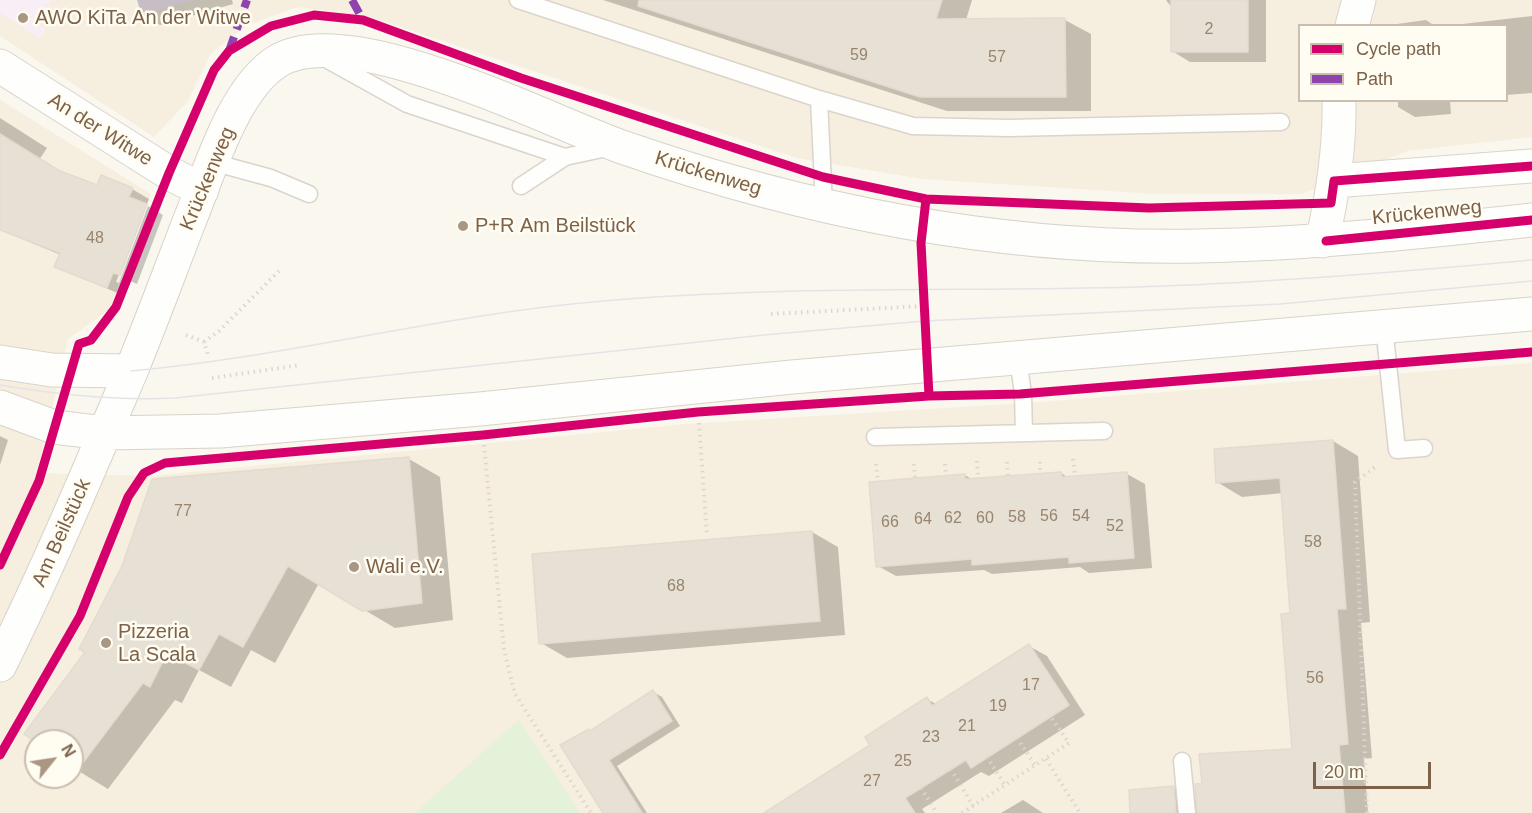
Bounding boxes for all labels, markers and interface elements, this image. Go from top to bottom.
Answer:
place label: AWO KiTa An der Witwe [35,6,251,30]
marker: AWO KiTa An der Witwe [16,11,30,25]
house number: 2 [1205,20,1213,40]
legend [1298,24,1508,102]
text: Cycle path [1356,39,1441,59]
house number: 59 [850,46,868,66]
house number: 57 [988,48,1006,68]
text: Path [1356,69,1393,89]
street label: An der Witwe [43,88,157,172]
street label: Krückenweg [175,124,241,234]
street label: Krückenweg [652,146,764,202]
street label: Krückenweg [1371,195,1483,231]
place label: P+R Am Beilstück [475,214,636,238]
marker: P+R Am Beilstück [456,219,470,233]
house number: 48 [86,229,104,249]
street label: Am Beilstück [28,475,96,591]
house number: 77 [174,502,192,522]
house number: 56 [1040,507,1058,527]
house number: 54 [1072,507,1090,527]
house number: 58 [1008,508,1026,528]
house number: 62 [944,509,962,529]
house number: 60 [976,509,994,529]
house number: 64 [914,510,932,530]
house number: 66 [881,513,899,533]
house number: 52 [1106,517,1124,537]
house number: 58 [1304,533,1322,553]
place label: Wali e.V. [366,555,443,579]
marker: Wali e.V. [347,560,361,574]
house number: 68 [667,577,685,597]
place label: Pizzeria La Scala [118,620,196,667]
marker: Pizzeria La Scala [99,636,113,650]
house number: 56 [1306,669,1324,689]
house number: 17 [1022,676,1040,696]
house number: 19 [989,697,1007,717]
house number: 21 [958,717,976,737]
house number: 23 [922,728,940,748]
north arrow [24,729,84,789]
text: N [58,741,79,760]
scale bar [1316,750,1434,788]
house number: 25 [894,752,912,772]
text: 20 m [1324,762,1364,782]
house number: 27 [863,772,881,792]

